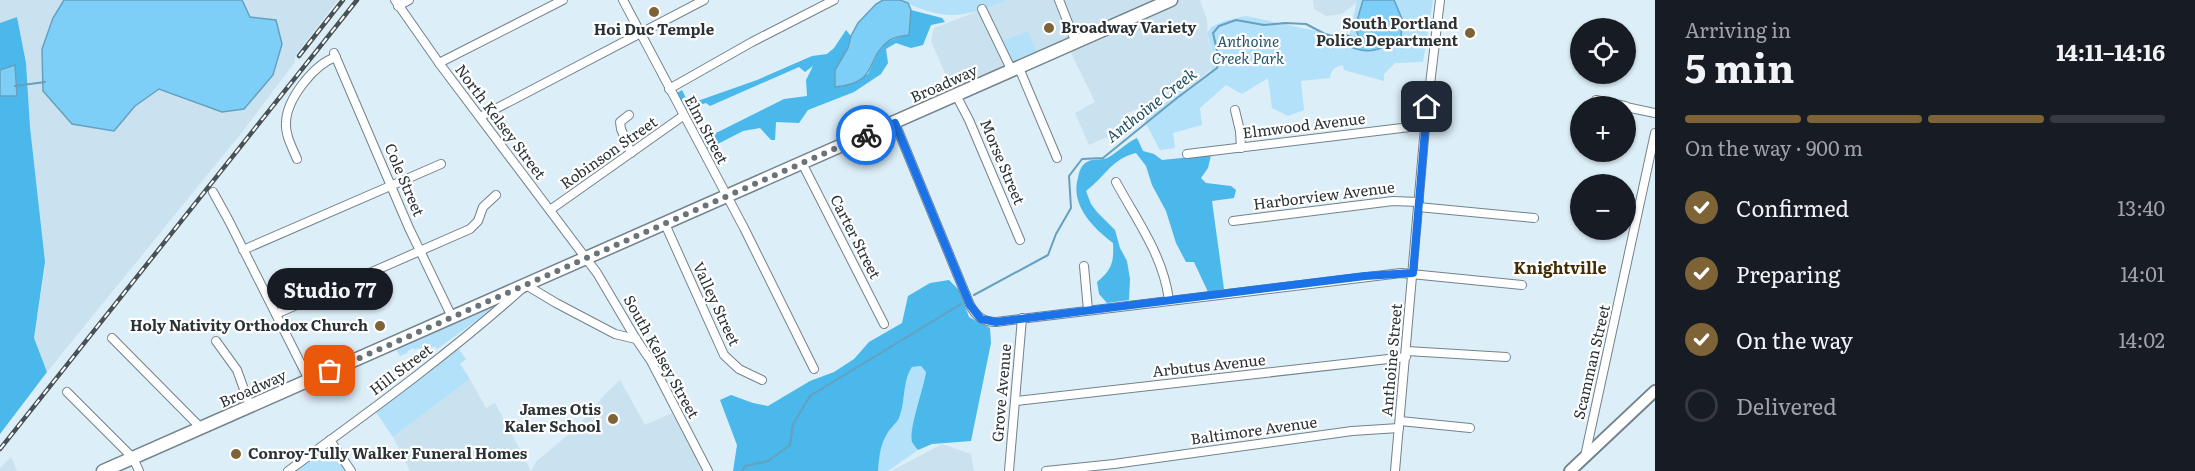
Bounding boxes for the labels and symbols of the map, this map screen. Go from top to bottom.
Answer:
marker: Hoi Duc Temple [647,5,661,19]
place label: South Portland Police Department [1316,11,1458,51]
place label: Broadway Variety [1061,15,1197,38]
place label: Hoi Duc Temple [594,17,715,40]
marker: Broadway Variety [1042,21,1056,35]
marker: South Portland Police Department [1463,26,1477,40]
park label: Anthoine Creek Park [1212,29,1285,69]
street label: Broadway [906,57,981,108]
street label: North Kelsey Street [450,59,552,184]
water label: Anthoine Creek [1100,61,1201,147]
pin [1401,81,1452,132]
street label: Elm Street [680,91,735,168]
courier [836,105,896,165]
street label: Elmwood Avenue [1241,106,1367,143]
street label: Robinson Street [555,110,661,194]
street label: Morse Street [975,115,1032,208]
street label: Cole Street [380,139,431,220]
street label: Harborview Avenue [1252,174,1396,215]
street label: Carter Street [825,190,887,283]
district label: Knightville [1514,255,1606,279]
street label: Valley Street [688,258,747,349]
callout: Studio 77 [267,269,393,311]
street label: South Kelsey Street [619,290,706,422]
street label: Anthoine Street [1374,302,1407,417]
street label: Scamman Street [1566,302,1615,421]
place label: Holy Nativity Orthodox Church [130,313,368,336]
marker: Holy Nativity Orthodox Church [373,319,387,333]
street label: Hill Street [364,337,436,400]
street label: Grove Avenue [985,342,1016,443]
pin [304,345,355,396]
street label: Arbutus Avenue [1151,347,1267,382]
street label: Broadway [215,362,290,413]
place label: James Otis Kaler School [504,397,602,437]
street label: Baltimore Avenue [1189,409,1319,450]
marker: James Otis Kaler School [606,412,620,426]
place label: Conroy-Tully Walker Funeral Homes [248,441,528,464]
marker: Conroy-Tully Walker Funeral Homes [229,447,243,461]

